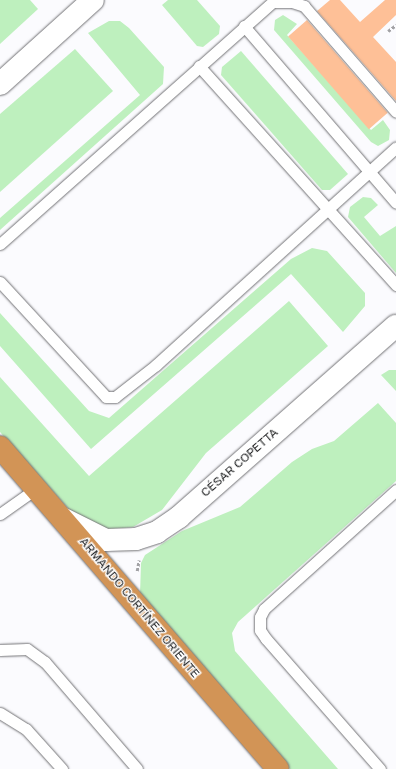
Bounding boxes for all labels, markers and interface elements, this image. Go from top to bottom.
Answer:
street label: CÉSAR COPETTA [198,426,282,500]
street label: ARMANDO CORTÍNEZ ORIENTE [76,535,202,681]

